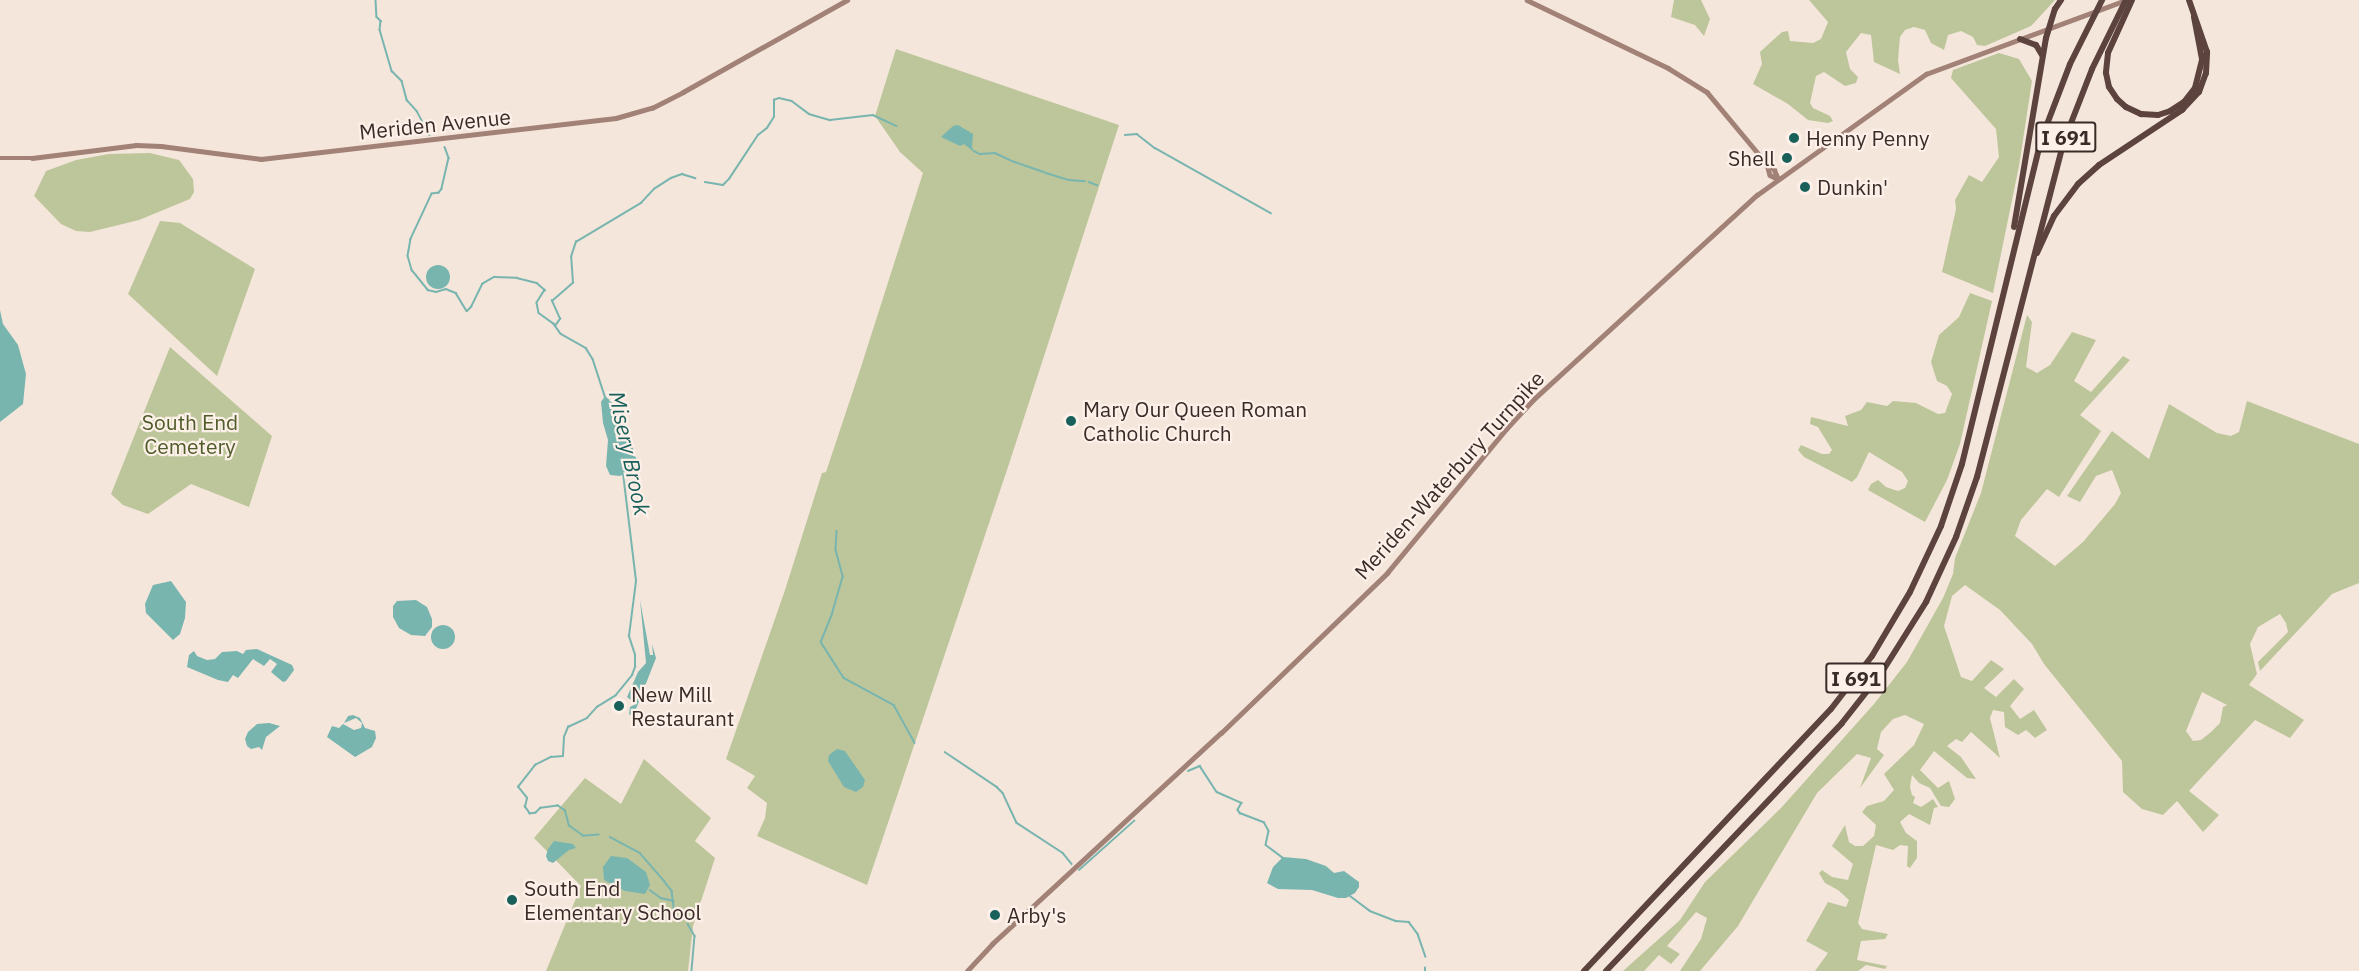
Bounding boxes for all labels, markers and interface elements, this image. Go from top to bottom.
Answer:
street label: Meriden Avenue [358,104,512,144]
road number: I 691 [2034,120,2098,154]
place label: Henny Penny [1806,125,1930,151]
marker: Henny Penny [1787,131,1801,145]
place label: Shell [1728,145,1775,171]
marker: Shell [1780,151,1794,165]
place label: Dunkin' [1817,174,1888,200]
marker: Dunkin' [1798,180,1812,194]
street label: Meriden-Waterbury Turnpike [1349,366,1549,584]
water label: Misery Brook [604,389,656,517]
place label: Mary Our Queen Roman Catholic Church [1083,396,1307,446]
park label: South End Cemetery [142,409,238,459]
marker: Mary Our Queen Roman Catholic Church [1064,414,1078,428]
road number: I 691 [1824,661,1888,695]
place label: New Mill Restaurant [631,681,734,731]
marker: New Mill Restaurant [612,699,626,713]
place label: South End Elementary School [524,875,701,925]
marker: South End Elementary School [505,893,519,907]
place label: Arby's [1007,902,1066,928]
marker: Arby's [988,908,1002,922]

